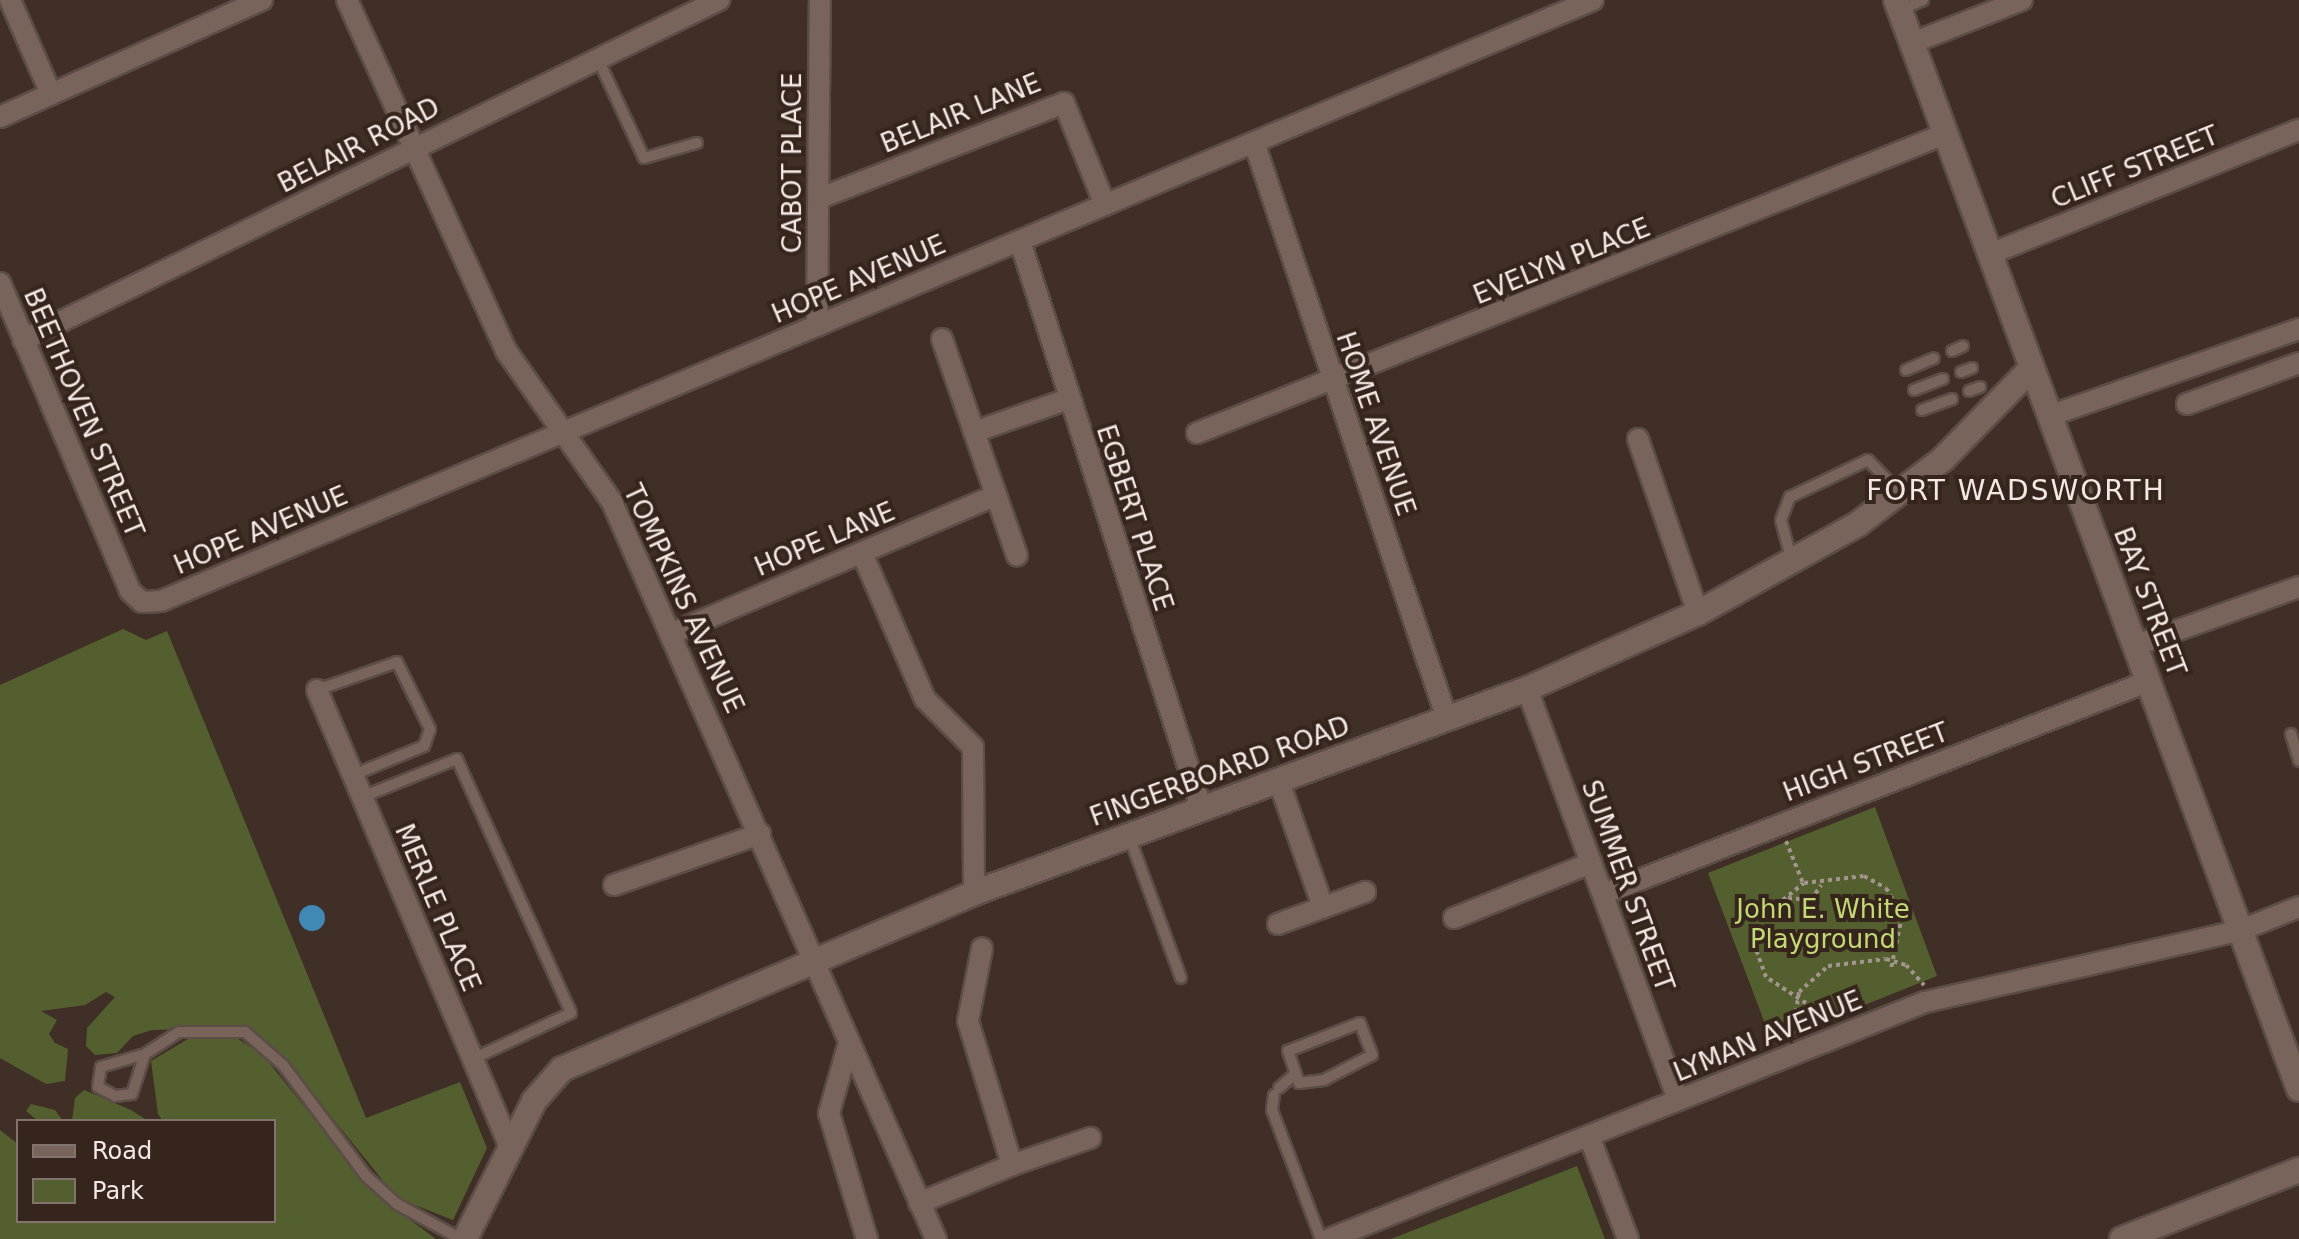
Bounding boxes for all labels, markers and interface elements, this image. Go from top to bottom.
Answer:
street label: BELAIR LANE [876,68,1046,160]
street label: CABOT PLACE [777,73,809,253]
street label: BELAIR ROAD [273,92,445,200]
street label: CLIFF STREET [2047,120,2223,216]
street label: EVELYN PLACE [1469,212,1655,312]
street label: HOPE AVENUE [767,229,951,331]
street label: BEETHOVEN STREET [16,284,150,542]
street label: HOME AVENUE [1329,328,1421,520]
street label: EGBERT PLACE [1089,421,1179,615]
district label: FORT WADSWORTH [1866,474,2166,508]
street label: HOPE AVENUE [169,480,353,582]
street label: TOMPKINS AVENUE [616,480,750,718]
street label: HOPE LANE [750,497,900,583]
street label: BAY STREET [2106,523,2192,681]
street label: FINGERBOARD ROAD [1086,710,1354,834]
street label: HIGH STREET [1779,717,1953,809]
street label: SUMMER STREET [1574,776,1680,996]
street label: MERLE PLACE [388,820,486,996]
park label: John E. White Playground [1736,894,1910,956]
street label: LYMAN AVENUE [1669,985,1867,1089]
legend [16,1119,276,1223]
text: Road [92,1137,152,1165]
text: Park [92,1177,144,1205]

